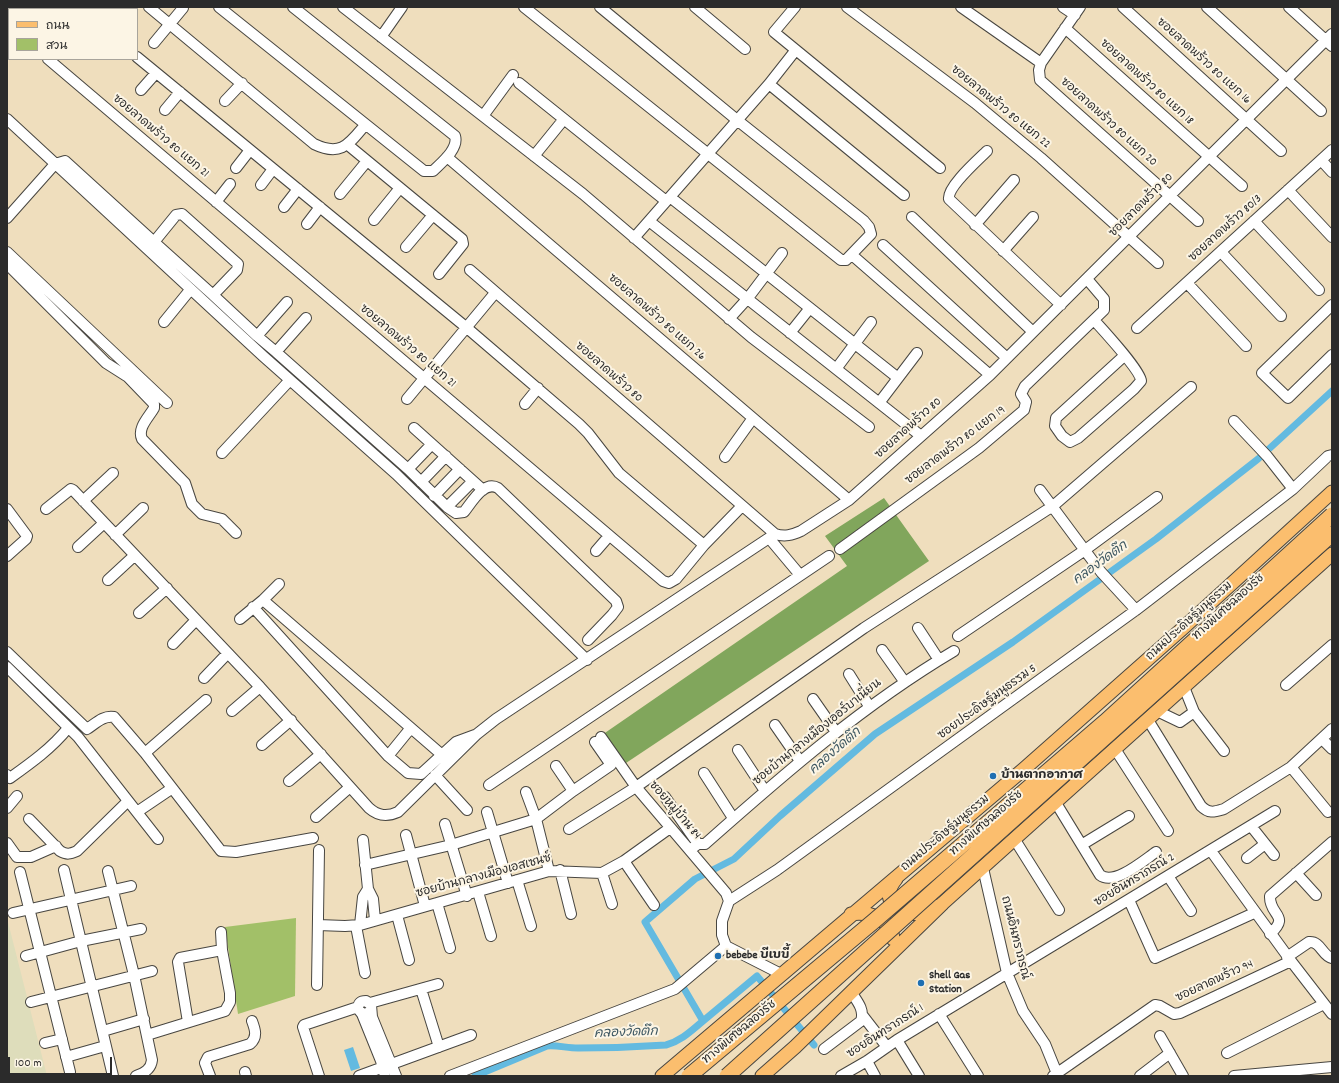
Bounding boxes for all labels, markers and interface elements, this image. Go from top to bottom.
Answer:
legend [8,8,138,60]
street label: ซอยลาดพร้าว 80 แยก 16 [1153,16,1253,108]
text: ถนน [46,18,70,35]
street label: ซอยลาดพร้าว 80 แยก 18 [1096,37,1196,129]
text: สวน [46,38,67,55]
street label: ซอยลาดพร้าว 80 แยก 22 [947,63,1053,153]
street label: ซอยลาดพร้าว 80 แยก 20 [1057,76,1159,170]
street label: ซอยลาดพร้าว 80 แยก 21 [109,92,211,182]
street label: ซอยลาดพร้าว 80 [1107,171,1177,241]
street label: ซอยลาดพร้าว 80/3 [1186,192,1266,266]
street label: ซอยลาดพร้าว 80 แยก 26 [604,272,708,364]
street label: ซอยลาดพร้าว 80 แยก 21 [356,302,458,392]
street label: ซอยลาดพร้าว 80 [571,340,645,406]
street label: ซอยลาดพร้าว 80 [873,395,945,463]
street label: ซอยลาดพร้าว 80 แยก 19 [903,404,1009,488]
water label: คลองวัดตึก [1071,539,1131,589]
street label: ทางพิเศษฉลองรัช [1190,572,1268,644]
street label: ถนนประดิษฐ์มนูธรรม [1144,579,1236,665]
street label: ซอยประดิษฐ์มนูธรรม 5 [936,662,1040,744]
street label: ซอยบ้านกลางเมืองเออร์บาเนี่ยน [751,677,885,789]
water label: คลองวัดตึก [807,725,865,779]
place label: บ้านตากอากาศ [1001,769,1083,783]
marker: บ้านตากอากาศ [988,771,998,781]
street label: ซอยหมู่บ้าน 84 [645,779,703,843]
street label: ทางพิเศษฉลองรัช [948,788,1026,860]
street label: ถนนประดิษฐ์มนูธรรม [899,793,993,875]
street label: ซอยอินทราภรณ์ 2 [1092,851,1178,911]
street label: ซอยบ้านกลางเมืองเอสเซนซ์ [415,852,553,902]
street label: ถนนอินทราภรณ์ [997,895,1031,981]
place label: bebebe บีเบบี้ [726,949,789,963]
marker: bebebe บีเบบี้ [713,951,723,961]
street label: ซอยลาดพร้าว 94 [1174,958,1256,1006]
place label: Shell Gas Station [929,969,970,997]
marker: Shell Gas Station [916,978,926,988]
street label: ทางพิเศษฉลองรัช [700,998,780,1068]
street label: ซอยอินทราภรณ์ 1 [845,1002,927,1062]
water label: คลองวัดตึก [594,1025,658,1043]
scale bar [10,1049,114,1075]
text: 100 m [15,1055,42,1072]

